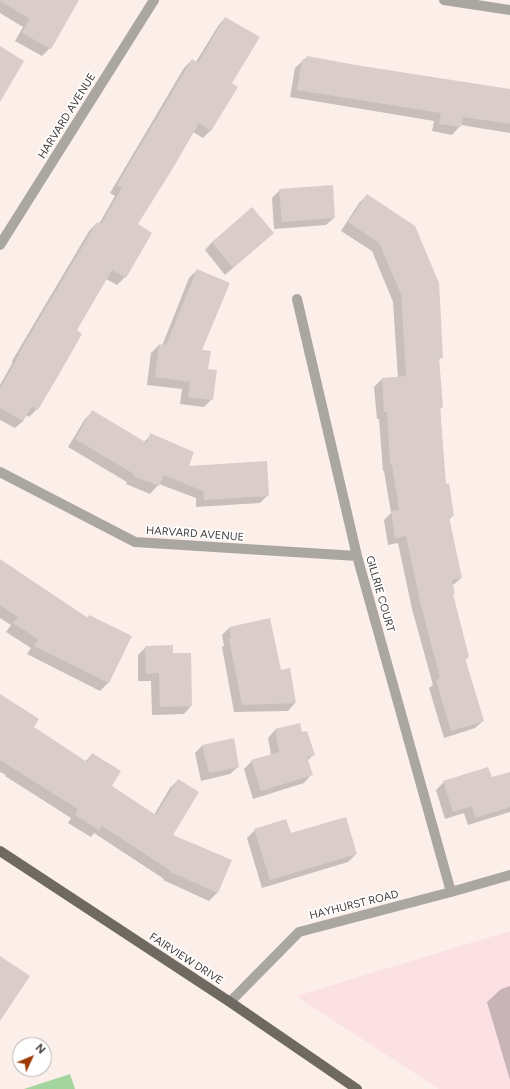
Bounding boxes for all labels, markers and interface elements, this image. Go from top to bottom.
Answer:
street label: HARVARD AVENUE [35,71,99,161]
street label: HARVARD AVENUE [146,524,244,544]
street label: GILLRIE COURT [363,554,397,634]
street label: HAYHURST ROAD [308,888,400,922]
street label: FAIRVIEW DRIVE [147,930,225,988]
north arrow [12,1037,52,1077]
text: N [33,1041,48,1057]

